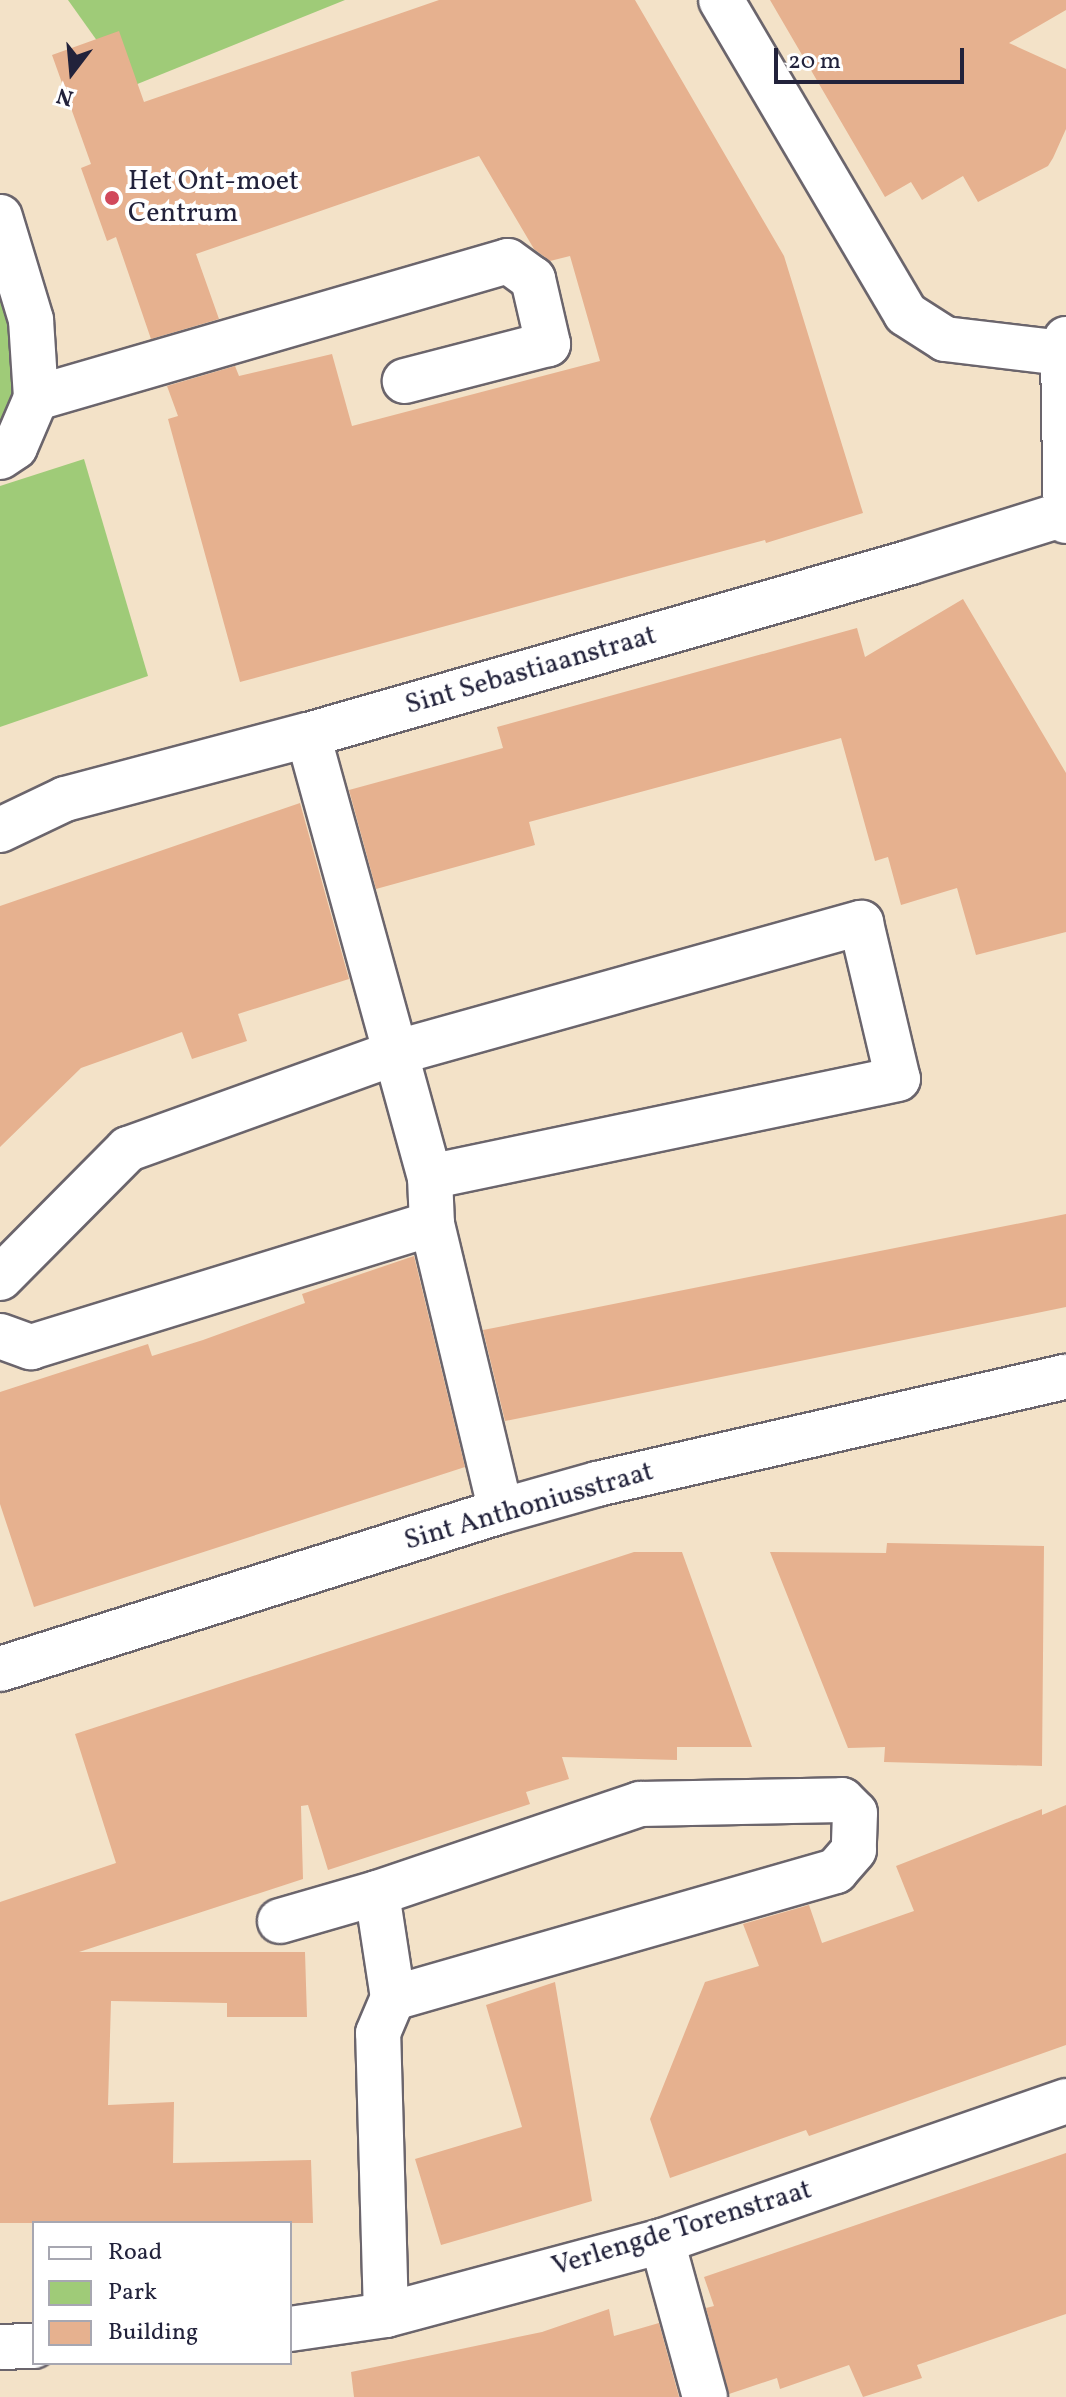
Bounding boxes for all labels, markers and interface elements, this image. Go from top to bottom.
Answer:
north arrow [32,32,112,112]
scale bar [778,32,968,82]
text: 20 m [788,45,841,79]
text: N [53,78,77,113]
place label: Het Ont-moet Centrum [128,165,299,231]
marker: Het Ont-moet Centrum [103,189,121,207]
street label: Sint Sebastiaanstraat [402,619,660,723]
street label: Sint Anthoniusstraat [401,1455,657,1559]
street label: Verlengde Torenstraat [548,2173,816,2285]
legend [32,2221,292,2365]
text: Road [108,2236,162,2270]
text: Park [108,2276,157,2310]
text: Building [108,2316,198,2350]

